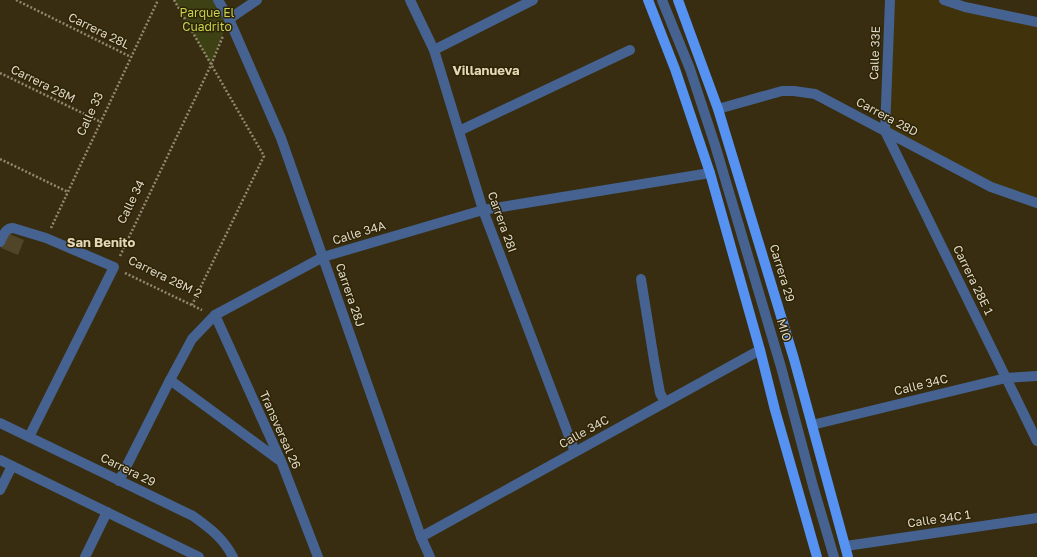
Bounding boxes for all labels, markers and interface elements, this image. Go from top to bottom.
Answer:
park label: Parque El Cuadrito [180,5,235,34]
street label: Carrera 28L [66,9,133,52]
street label: Calle 33E [866,26,883,80]
street label: Carrera 28M [8,61,78,106]
district label: Villanueva [453,62,520,78]
street label: Calle 33 [73,90,106,138]
street label: Carrera 28D [854,94,921,139]
street label: Calle 34 [114,177,148,226]
street label: Carrera 28I [485,189,520,254]
street label: Calle 34A [330,217,387,248]
district label: San Benito [67,234,136,250]
street label: Carrera 29 [767,242,798,304]
street label: Carrera 28E 1 [950,242,997,317]
street label: Carrera 28M 2 [126,252,205,301]
street label: Carrera 28J [333,261,368,329]
street label: MIO [774,317,795,343]
street label: Calle 34C [892,371,949,398]
street label: Transversal 26 [257,388,304,471]
street label: Calle 34C [556,412,611,451]
street label: Carrera 29 [98,450,158,489]
street label: Calle 34C 1 [906,507,972,530]

